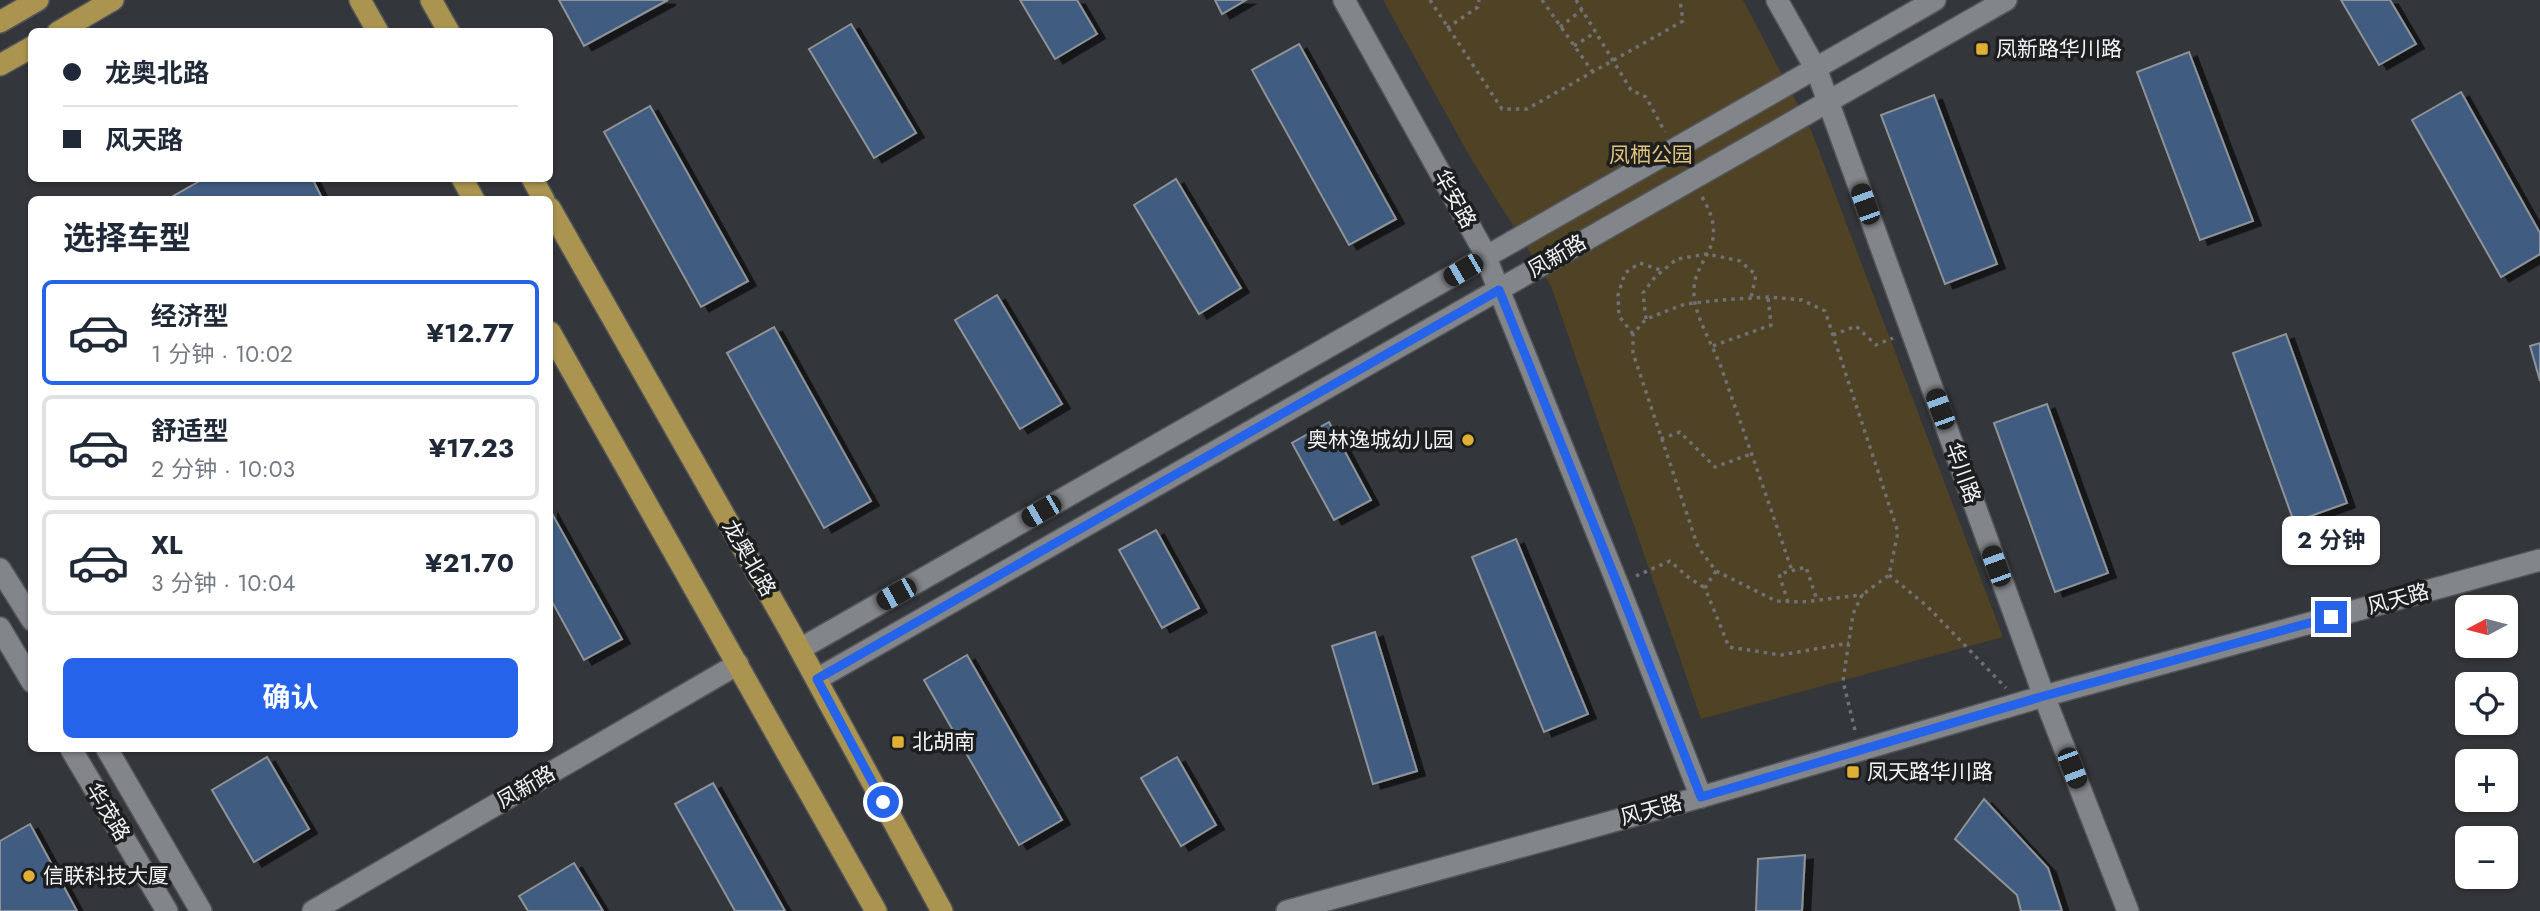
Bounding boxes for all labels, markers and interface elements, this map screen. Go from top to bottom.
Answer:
place label: 凤新路华川路 [1996,34,2122,64]
marker: 凤新路华川路 [1974,41,1990,57]
text: 龙奥北路 [105,54,209,92]
text: 风天路 [105,121,183,159]
park label: 凤栖公园 [1609,140,1693,170]
street label: 华安路 [1427,164,1483,234]
car [1848,181,1883,227]
text: 选择车型 [63,215,191,261]
street label: 凤新路 [1522,227,1592,285]
car [1440,250,1487,290]
text: 经济型 [151,297,229,335]
icon: car [67,301,130,364]
text: ¥12.77 [427,314,514,352]
text: 1 分钟 · 10:02 [151,337,293,371]
car [1923,386,1958,432]
text: 舒适型 [151,412,229,450]
icon: car [67,416,130,479]
place label: 奥林逸城幼儿园 [1307,425,1454,455]
text: ¥17.23 [429,429,514,467]
marker: 奥林逸城幼儿园 [1460,432,1476,448]
street label: 华川路 [1938,438,1988,508]
text: 2 分钟 · 10:03 [151,452,295,486]
car [1018,491,1065,531]
street label: 龙奥北路 [715,514,783,602]
callout: 2 分钟 [2282,516,2380,564]
text: 2 分钟 [2297,523,2365,557]
text: XL [151,526,183,564]
icon: car [67,531,130,594]
car [1979,543,2014,589]
text: ¥21.70 [425,544,514,582]
text: 3 分钟 · 10:04 [151,566,295,600]
car [873,575,920,613]
street label: 风天路 [2364,576,2432,622]
north arrow [2455,595,2518,658]
map controls [2455,595,2518,889]
route end [2315,601,2347,633]
button: 确认 [63,658,518,738]
button: locate [2455,672,2518,735]
place label: 北胡南 [912,727,975,757]
marker: 北胡南 [890,734,906,750]
car [2055,745,2090,791]
button: + [2455,749,2518,812]
place label: 凤天路华川路 [1867,757,1993,787]
street label: 凤新路 [491,758,561,816]
marker: 凤天路华川路 [1845,764,1861,780]
street label: 华茂路 [79,777,137,847]
route start [867,786,899,818]
street label: 风天路 [1617,787,1685,833]
button: − [2455,826,2518,889]
place label: 信联科技大厦 [43,861,169,891]
marker: 信联科技大厦 [21,868,37,884]

